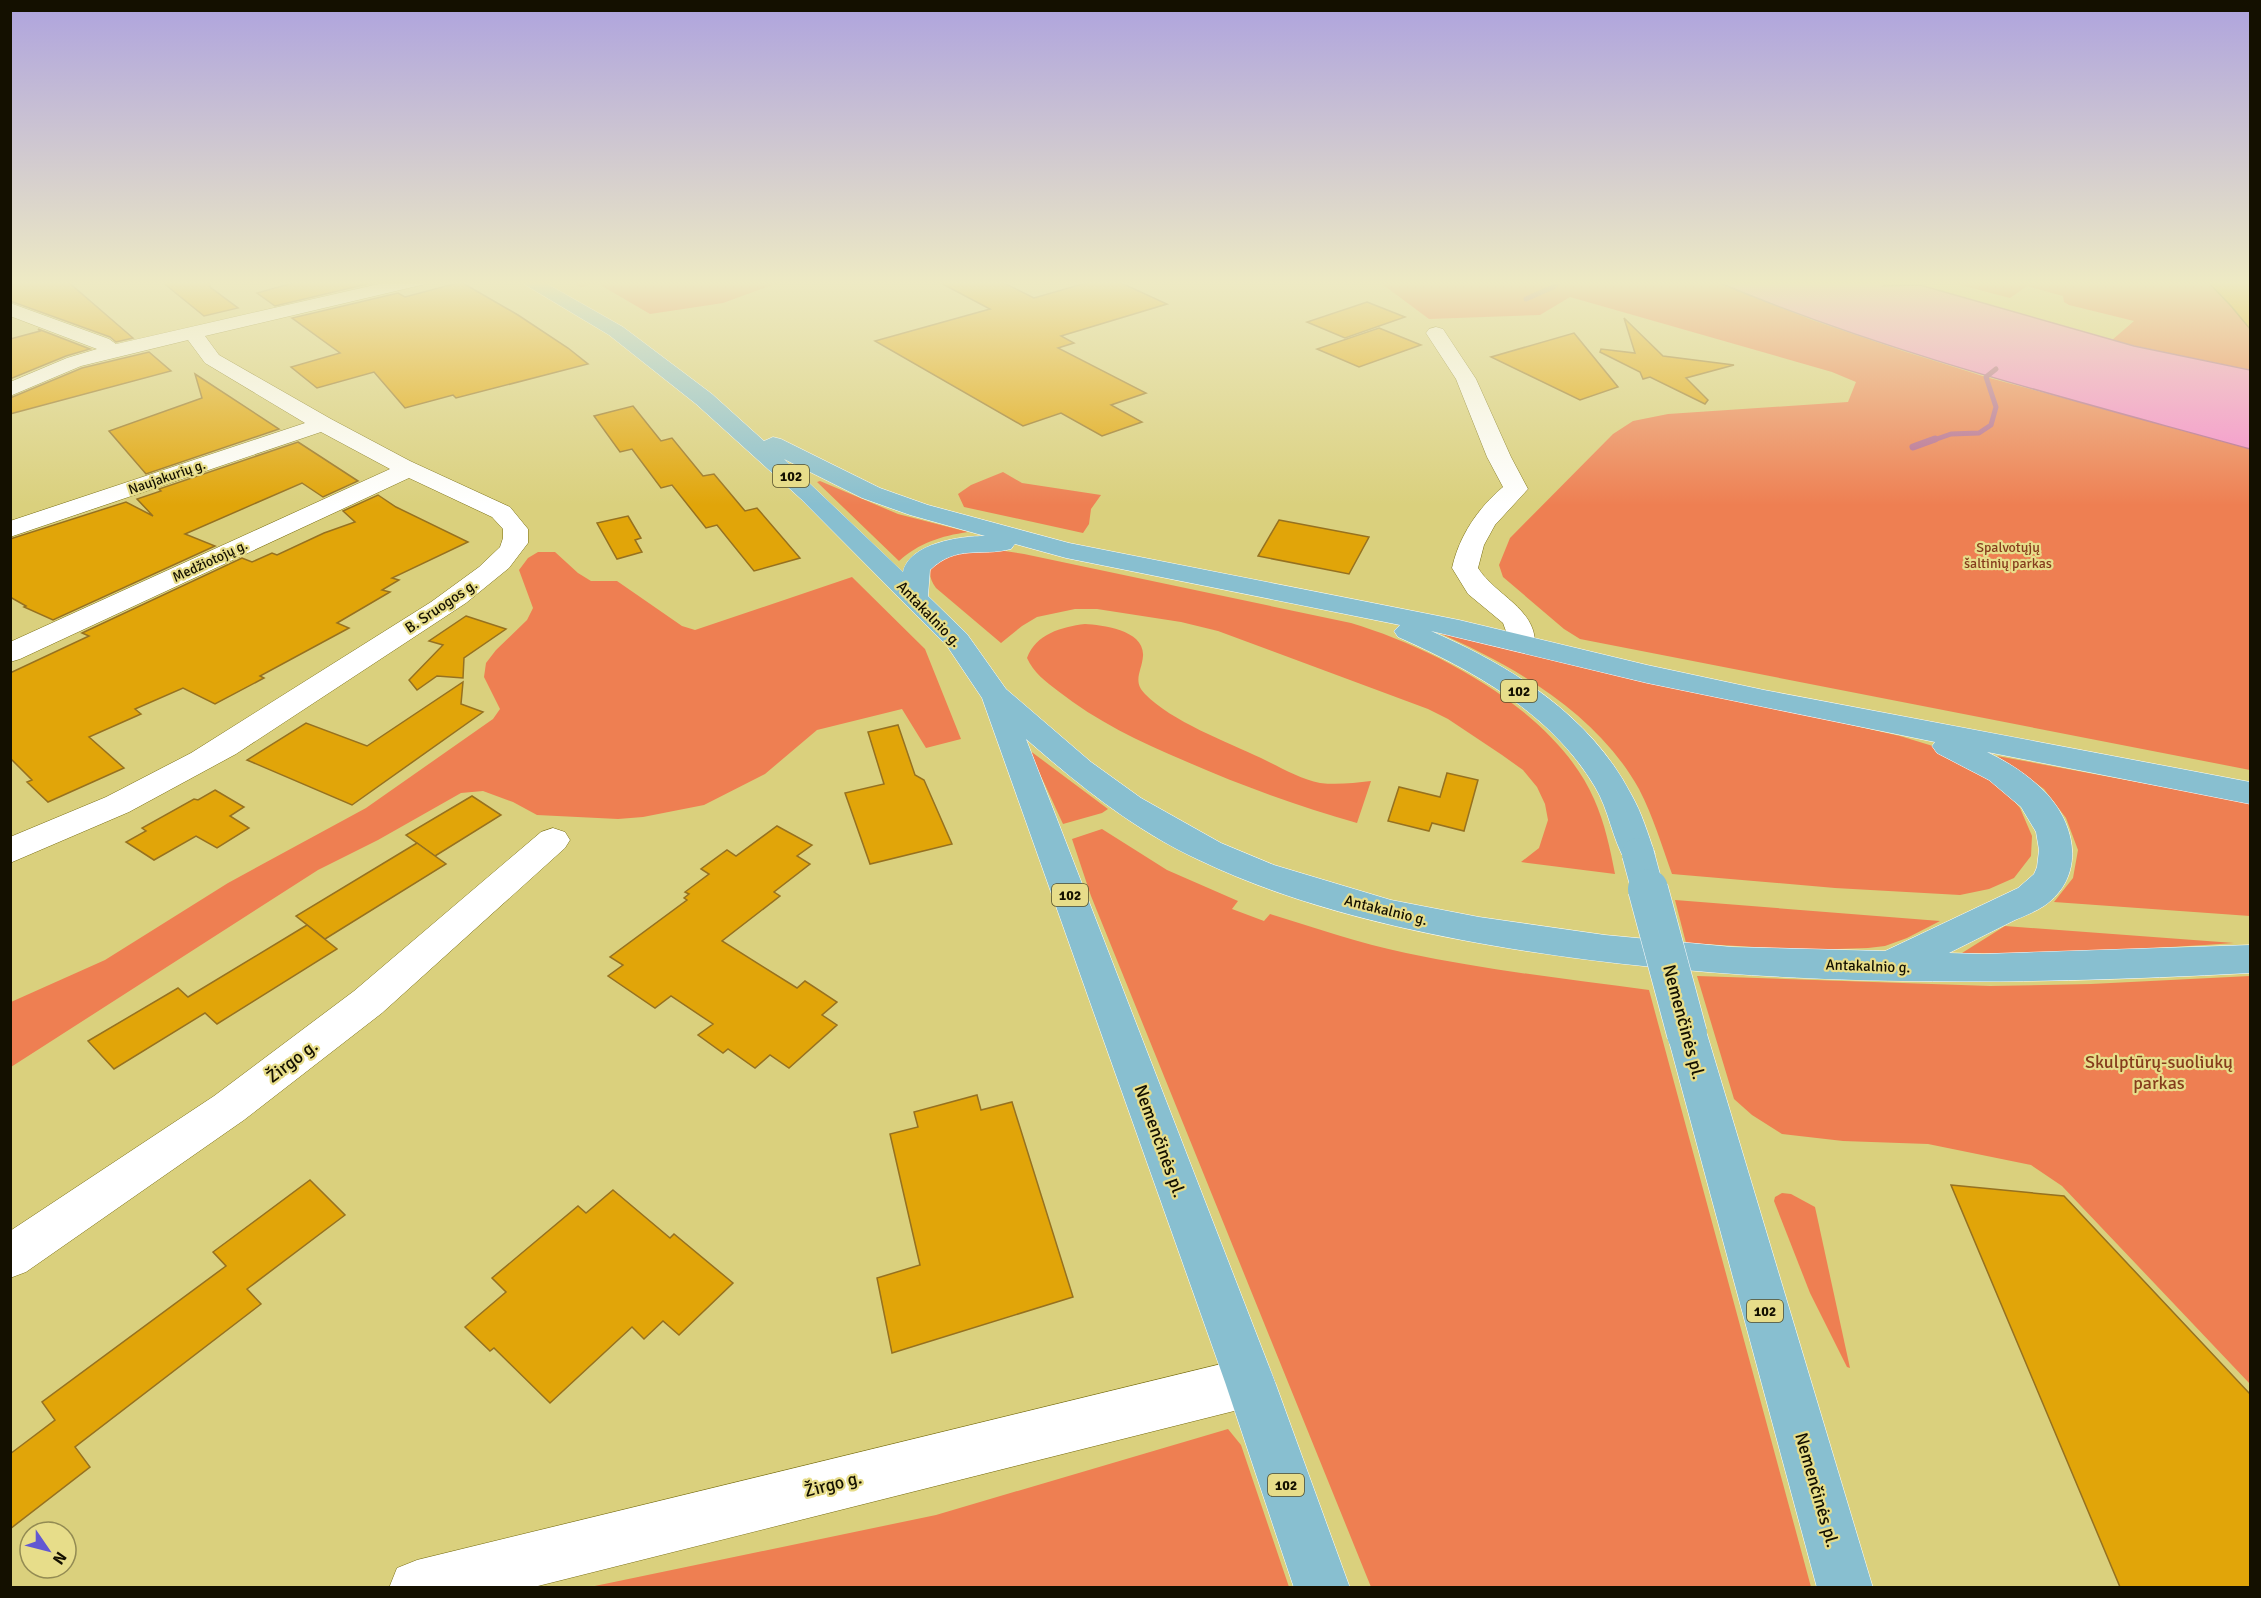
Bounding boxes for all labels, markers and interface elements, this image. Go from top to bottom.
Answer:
street label: Naujakurių g. [126,456,208,498]
road number: 102 [773,465,809,487]
street label: Medžiotojų g. [170,536,250,586]
park label: Spalvotųjų šaltinių parkas [1964,539,2052,572]
street label: B. Sruogos g. [401,575,481,637]
street label: Antakalnio g. [893,577,965,651]
road number: 102 [1501,680,1537,702]
road number: 102 [1052,884,1088,906]
street label: Antakalnio g. [1343,891,1429,929]
street label: Antakalnio g. [1825,956,1911,976]
street label: Nemenčinės pl. [1658,962,1710,1082]
street label: Žirgo g. [262,1035,322,1087]
park label: Skulptūrų-suoliukų parkas [2085,1051,2233,1094]
street label: Nemenčinės pl. [1129,1082,1191,1200]
road number: 102 [1747,1300,1783,1322]
street label: Nemenčinės pl. [1790,1430,1844,1550]
street label: Žirgo g. [802,1466,864,1502]
road number: 102 [1268,1474,1304,1496]
north arrow [18,1520,78,1580]
text: N [48,1548,71,1568]

